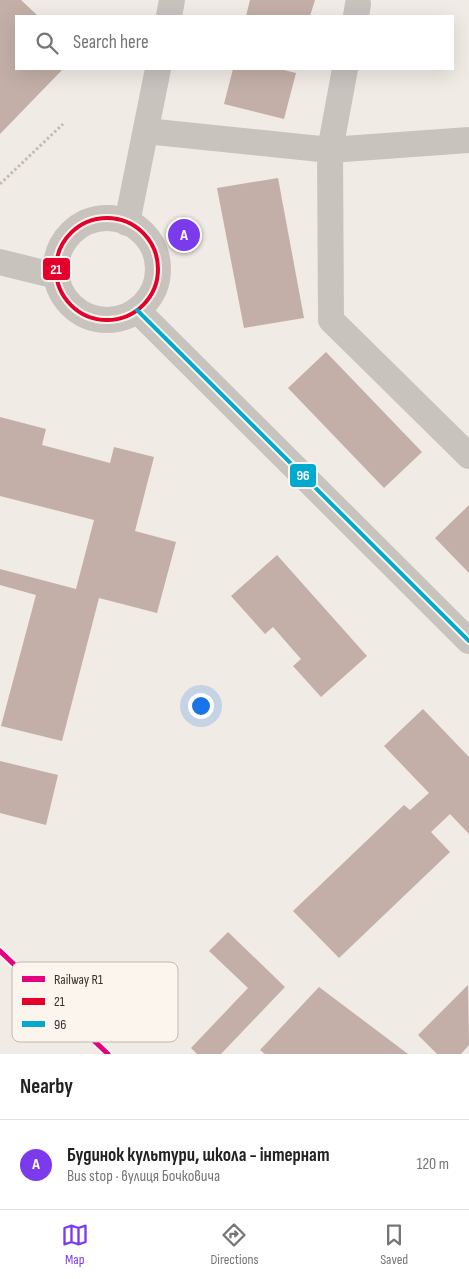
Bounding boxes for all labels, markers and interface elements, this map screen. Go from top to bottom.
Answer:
search box [15,15,454,70]
icon: search [33,29,61,57]
text: Search here [73,31,149,54]
pin: A [168,216,200,254]
line badge: 21 [42,257,71,281]
text: 21 [50,261,62,278]
line badge: 96 [289,463,317,488]
text: 96 [296,467,310,484]
your location [188,693,214,719]
legend [12,962,178,1042]
text: Railway R1 [54,971,103,988]
text: 21 [54,993,65,1010]
text: 96 [54,1016,66,1033]
text: Nearby [20,1074,73,1099]
text: Будинок культури, школа - інтернат [67,1144,329,1167]
text: A [32,1155,40,1174]
text: 120 m [417,1155,449,1174]
text: Bus stop · вулиця Бочковича [67,1167,220,1186]
tab: Map [61,1221,89,1268]
tab: Directions [210,1221,259,1268]
tab: Saved [380,1221,408,1268]

